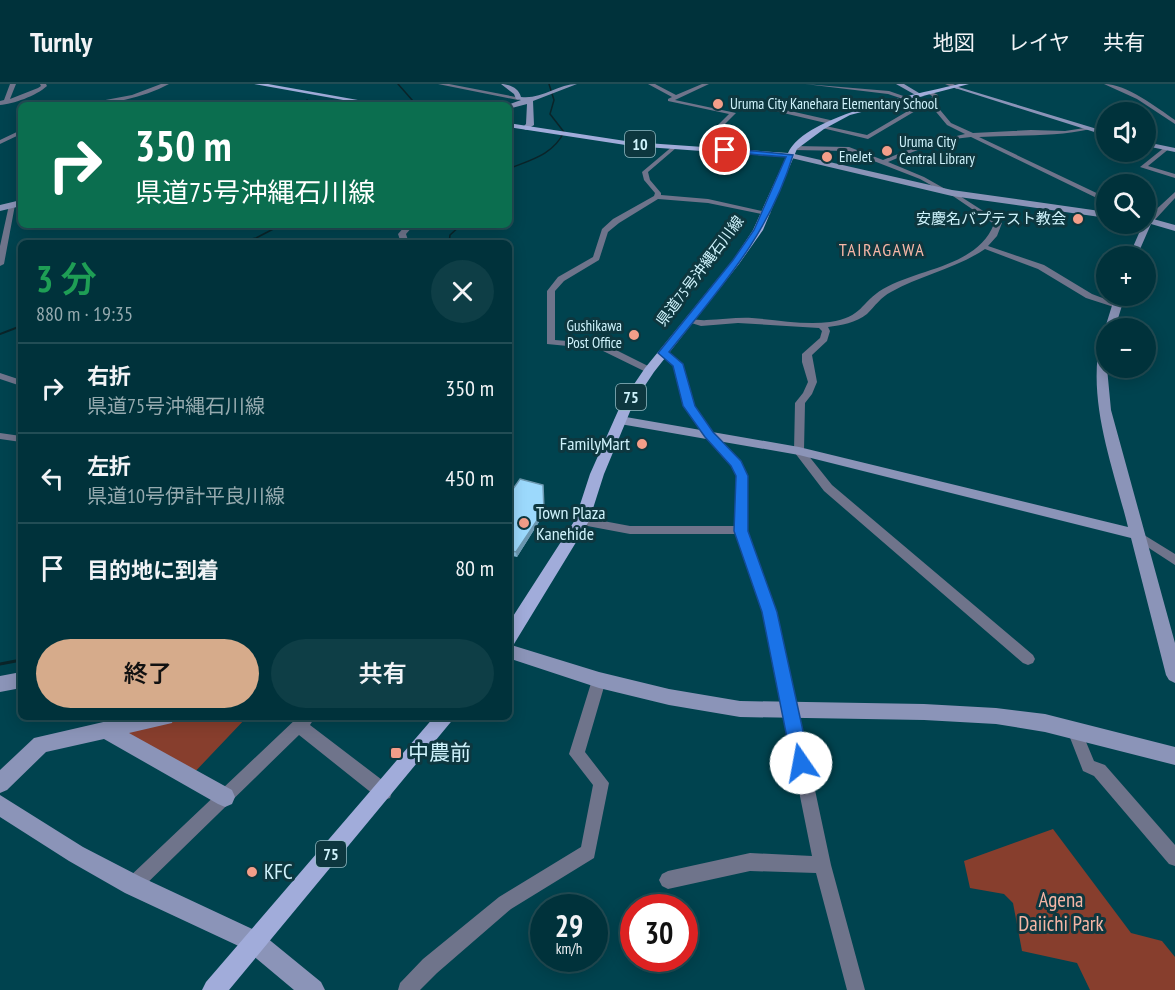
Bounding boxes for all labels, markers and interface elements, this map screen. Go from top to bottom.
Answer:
text: Turnly [30,23,92,60]
text: 地図 [933,29,975,56]
text: レイヤ [1008,29,1070,56]
text: 共有 [1103,29,1145,56]
place label: Uruma City Kanehara Elementary School [730,94,938,113]
marker: Uruma City Kanehara Elementary School [711,97,725,111]
map controls [1096,102,1156,378]
button: sound [1096,102,1156,162]
text: 350 m [135,118,232,173]
pin [699,124,750,175]
icon: right [36,126,114,204]
road number: 10 [625,131,655,157]
place label: Uruma City Central Library [899,132,975,168]
icon: arrive [708,133,741,166]
marker: Uruma City Central Library [880,144,894,158]
place label: EneJet [839,147,872,166]
marker: EneJet [820,150,834,164]
button: search [1096,174,1156,234]
text: 県道75号沖縄石川線 [135,175,375,209]
place label: 安慶名バプテスト教会 [916,209,1066,228]
street label: 県道75号沖縄石川線 [652,212,747,330]
marker: 安慶名バプテスト教会 [1071,212,1085,226]
district label: TAIRAGAWA [839,238,925,261]
button: + [1096,246,1156,306]
text: 3 分 [36,255,97,302]
button: close [431,260,494,323]
text: 880 m · 19:35 [36,301,133,327]
place label: Gushikawa Post Office [567,316,622,352]
button: − [1096,318,1156,378]
marker: Gushikawa Post Office [627,328,641,342]
text: 右折 [87,362,131,390]
icon: right [36,372,69,405]
text: 350 m [445,374,494,402]
road number: 75 [616,384,646,410]
text: 県道75号沖縄石川線 [87,393,265,419]
place label: FamilyMart [560,432,630,455]
marker: FamilyMart [635,437,649,451]
text: 左折 [87,452,131,480]
icon: left [36,462,69,495]
text: 450 m [445,464,494,492]
text: 県道10号伊計平良川線 [87,483,285,509]
place label: Town Plaza Kanehide [536,501,605,545]
marker: Town Plaza Kanehide [517,516,531,530]
icon: arrive [36,552,69,585]
text: 80 m [455,554,494,582]
text: 目的地に到着 [87,556,219,584]
button: 終了 [36,639,259,708]
button: 共有 [271,639,494,708]
position arrow [769,731,833,795]
place label: 中農前 [408,739,471,766]
marker: 中農前 [389,746,403,760]
road number: 75 [316,841,346,867]
place label: KFC [264,858,293,885]
marker: KFC [245,865,259,879]
park label: Agena Daiichi Park [1018,886,1104,937]
speed limit sign: 30 [620,894,698,972]
text: 29 [555,906,583,945]
text: km/h [556,939,582,958]

